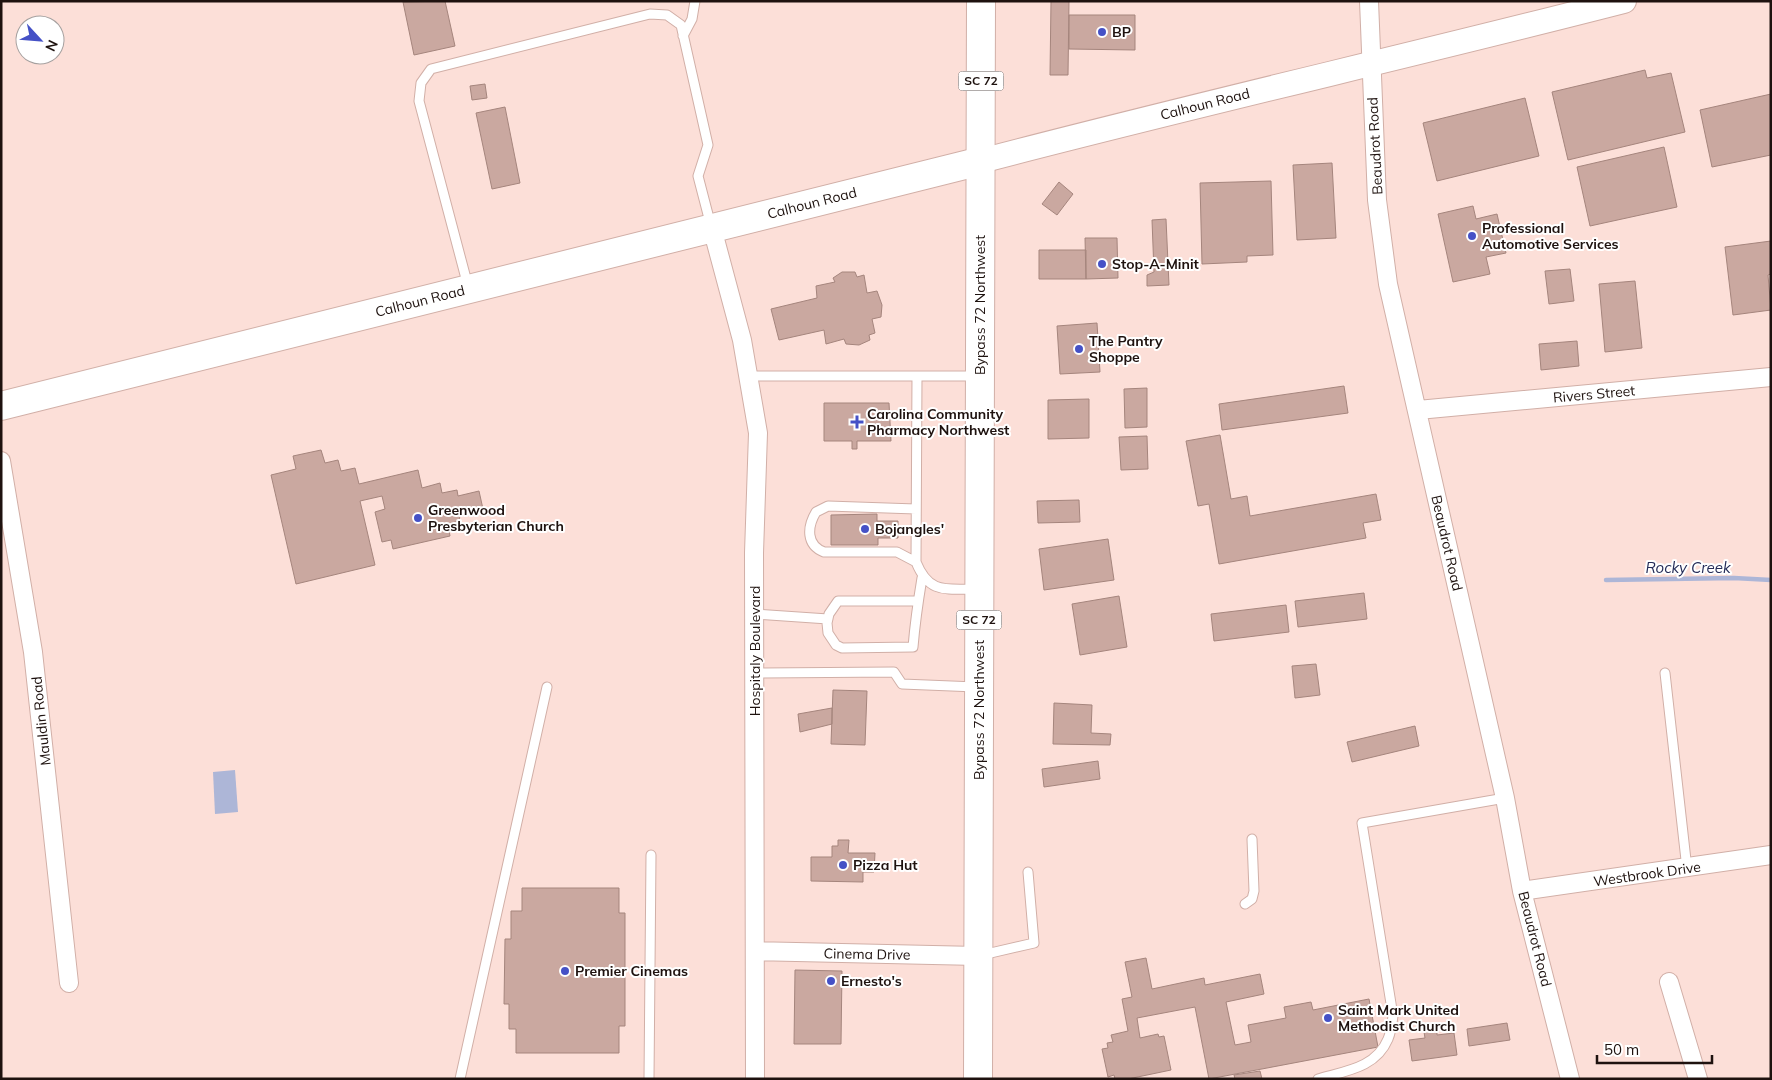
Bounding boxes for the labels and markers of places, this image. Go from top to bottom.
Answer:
place label: BP [1112,23,1131,41]
marker: BP [1096,26,1108,38]
place label: Professional Automotive Services [1482,219,1619,253]
marker: Professional Automotive Services [1466,230,1478,242]
place label: Stop-A-Minit [1112,255,1200,273]
marker: Stop-A-Minit [1096,258,1108,270]
place label: The Pantry Shoppe [1089,332,1163,366]
marker: The Pantry Shoppe [1073,343,1085,355]
place label: Carolina Community Pharmacy Northwest [867,405,1010,439]
marker: Carolina Community Pharmacy Northwest [851,416,863,428]
place label: Greenwood Presbyterian Church [428,501,564,535]
marker: Greenwood Presbyterian Church [412,512,424,524]
place label: Bojangles' [875,520,944,538]
marker: Bojangles' [859,523,871,535]
place label: Pizza Hut [853,856,918,874]
marker: Pizza Hut [837,859,849,871]
place label: Premier Cinemas [575,962,688,980]
marker: Premier Cinemas [559,965,571,977]
place label: Ernesto's [841,972,902,990]
marker: Ernesto's [825,975,837,987]
place label: Saint Mark United Methodist Church [1338,1001,1459,1035]
marker: Saint Mark United Methodist Church [1322,1012,1334,1024]

